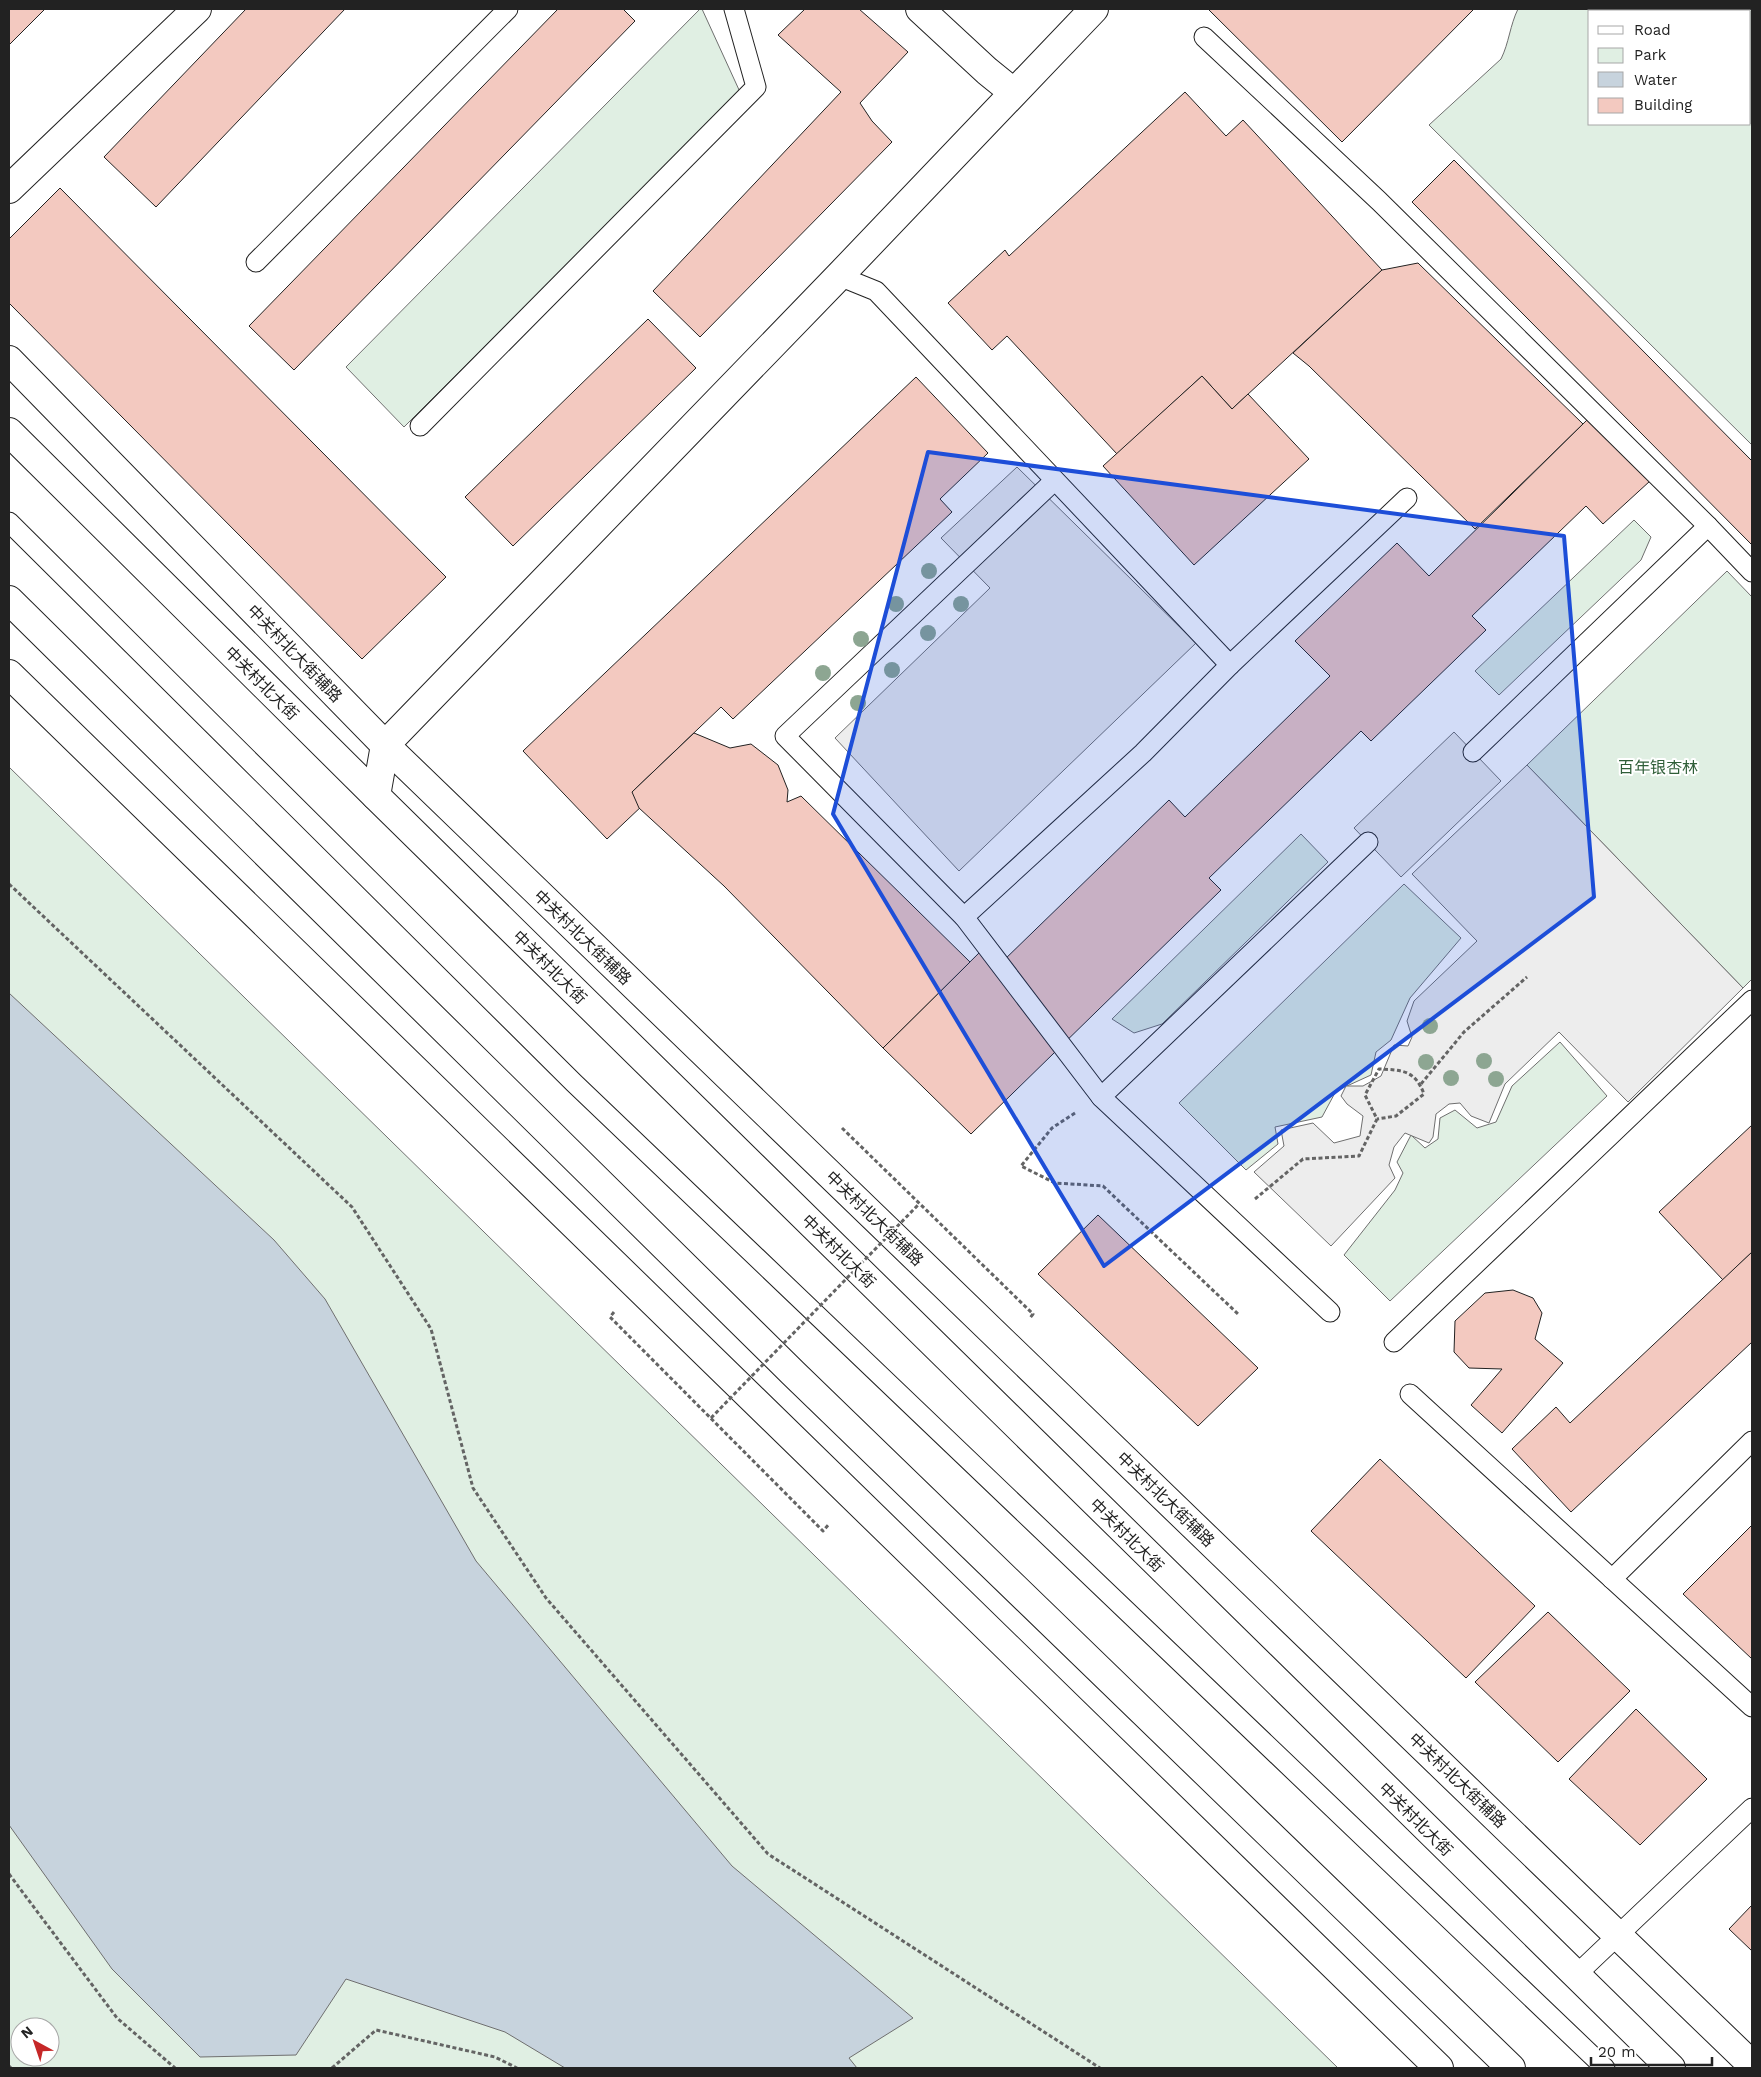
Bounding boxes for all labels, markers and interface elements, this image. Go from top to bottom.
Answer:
legend [1588,10,1751,125]
text: Road [1634,21,1671,39]
text: Park [1634,46,1667,64]
text: Water [1634,71,1677,89]
text: Building [1634,96,1692,114]
street label: 中关村北大街辅路 [244,600,346,706]
street label: 中关村北大街 [221,642,303,724]
park label: 百年银杏林 [1618,758,1698,777]
street label: 中关村北大街辅路 [530,886,636,988]
street label: 中关村北大街 [509,926,591,1008]
street label: 中关村北大街辅路 [822,1167,928,1269]
street label: 中关村北大街 [798,1210,880,1292]
street label: 中关村北大街辅路 [1113,1448,1219,1550]
street label: 中关村北大街 [1086,1494,1168,1576]
street label: 中关村北大街辅路 [1405,1729,1511,1831]
street label: 中关村北大街 [1375,1778,1457,1860]
north arrow [10,2017,60,2067]
text: N [18,2023,36,2042]
scale bar [1591,2034,1712,2066]
text: 20 m [1598,2043,1636,2061]

